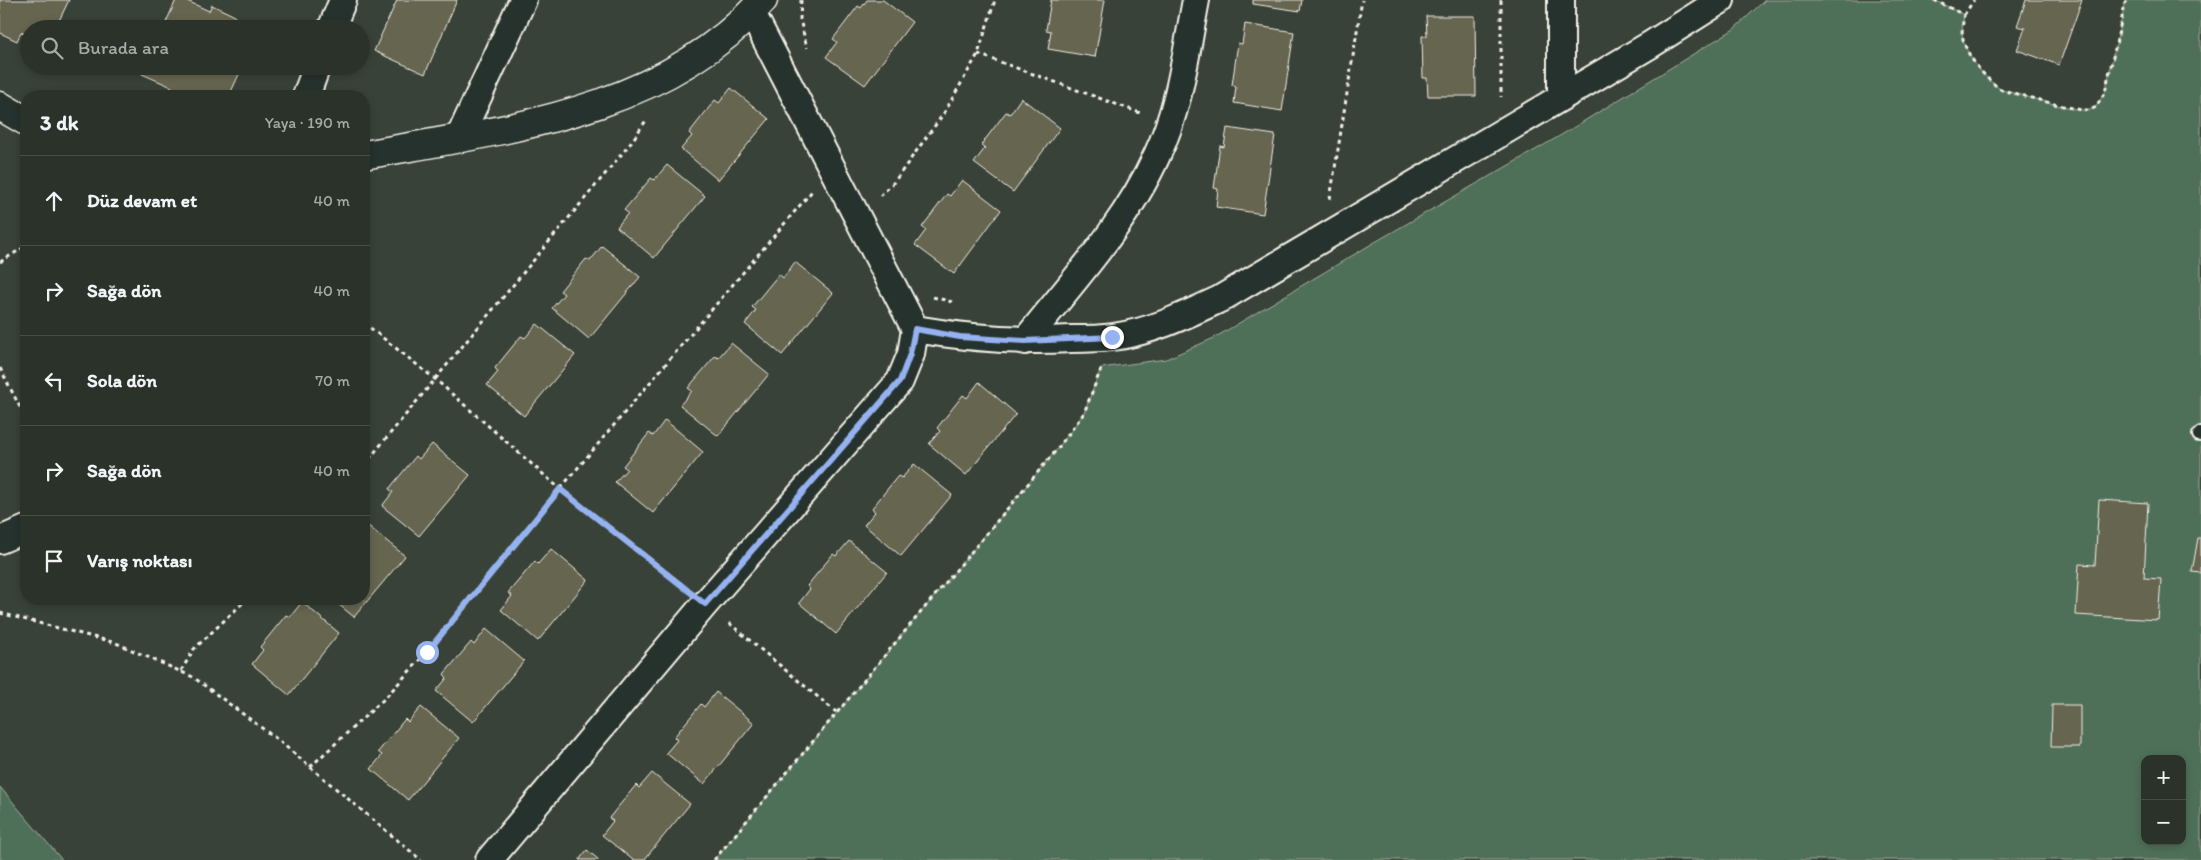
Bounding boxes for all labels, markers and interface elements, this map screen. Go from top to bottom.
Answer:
search box [20,20,370,75]
icon: search [38,34,66,62]
text: Burada ara [78,36,169,59]
text: 3 dk [40,110,78,135]
text: Yaya · 190 m [265,113,350,132]
icon: ahead [40,187,68,215]
text: Düz devam et [87,189,197,212]
text: 40 m [313,191,350,210]
icon: right [40,277,68,305]
text: Sağa dön [87,279,161,302]
text: 40 m [313,281,350,300]
route end [1101,326,1124,349]
icon: left [40,367,68,395]
text: Sola dön [87,369,157,392]
text: 70 m [315,371,350,390]
icon: right [40,457,68,485]
text: Sağa dön [87,459,161,482]
text: 40 m [313,461,350,480]
icon: arrive [40,547,68,575]
text: Varış noktası [87,549,192,572]
route start [416,641,439,664]
map controls [2141,755,2186,845]
button: + [2141,755,2186,800]
button: − [2141,800,2186,845]

